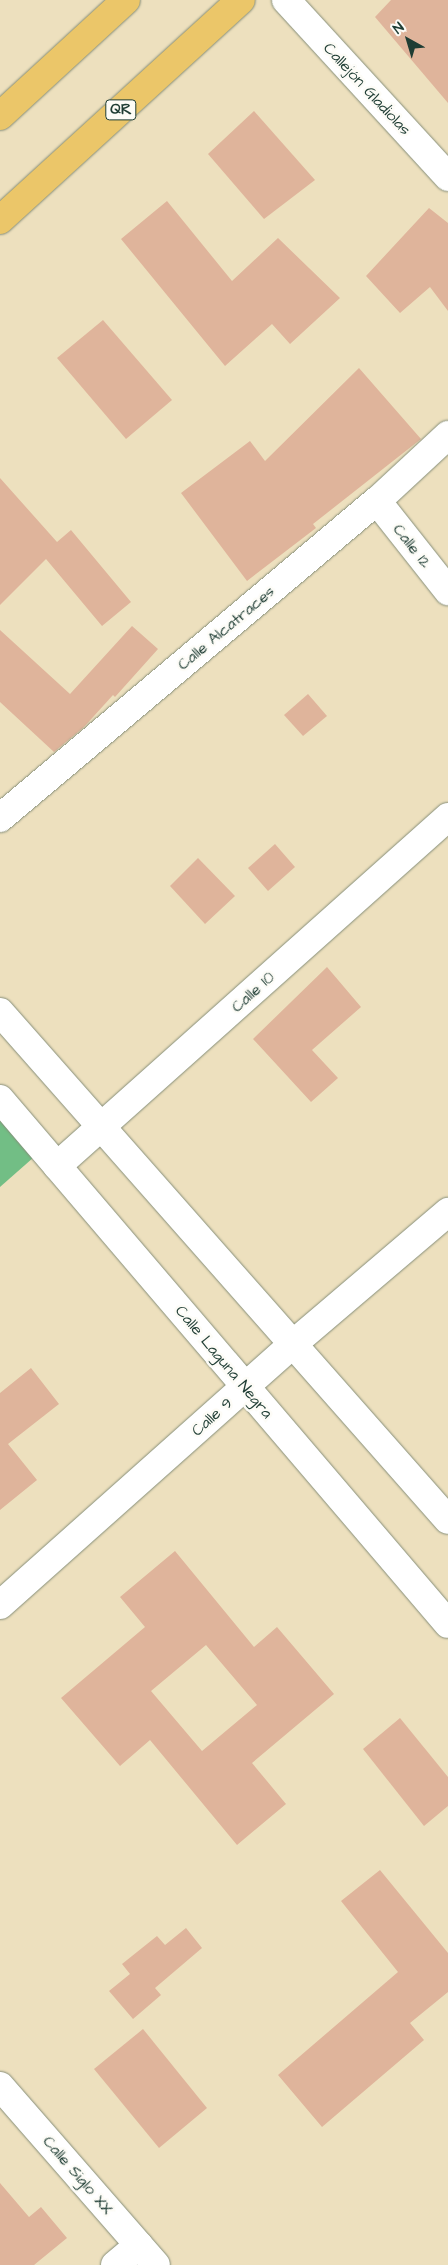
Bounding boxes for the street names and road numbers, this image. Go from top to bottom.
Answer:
street label: Callejón Gladiolas [319,39,415,139]
road number: QR [105,98,137,122]
street label: Calle 12 [389,520,435,572]
street label: Calle Alcatraces [174,582,278,674]
street label: Calle 10 [227,968,279,1016]
street label: Calle Laguna Negra [171,1302,277,1422]
street label: Calle 9 [187,1394,237,1440]
street label: Calle Siglo XX [39,2132,117,2218]

